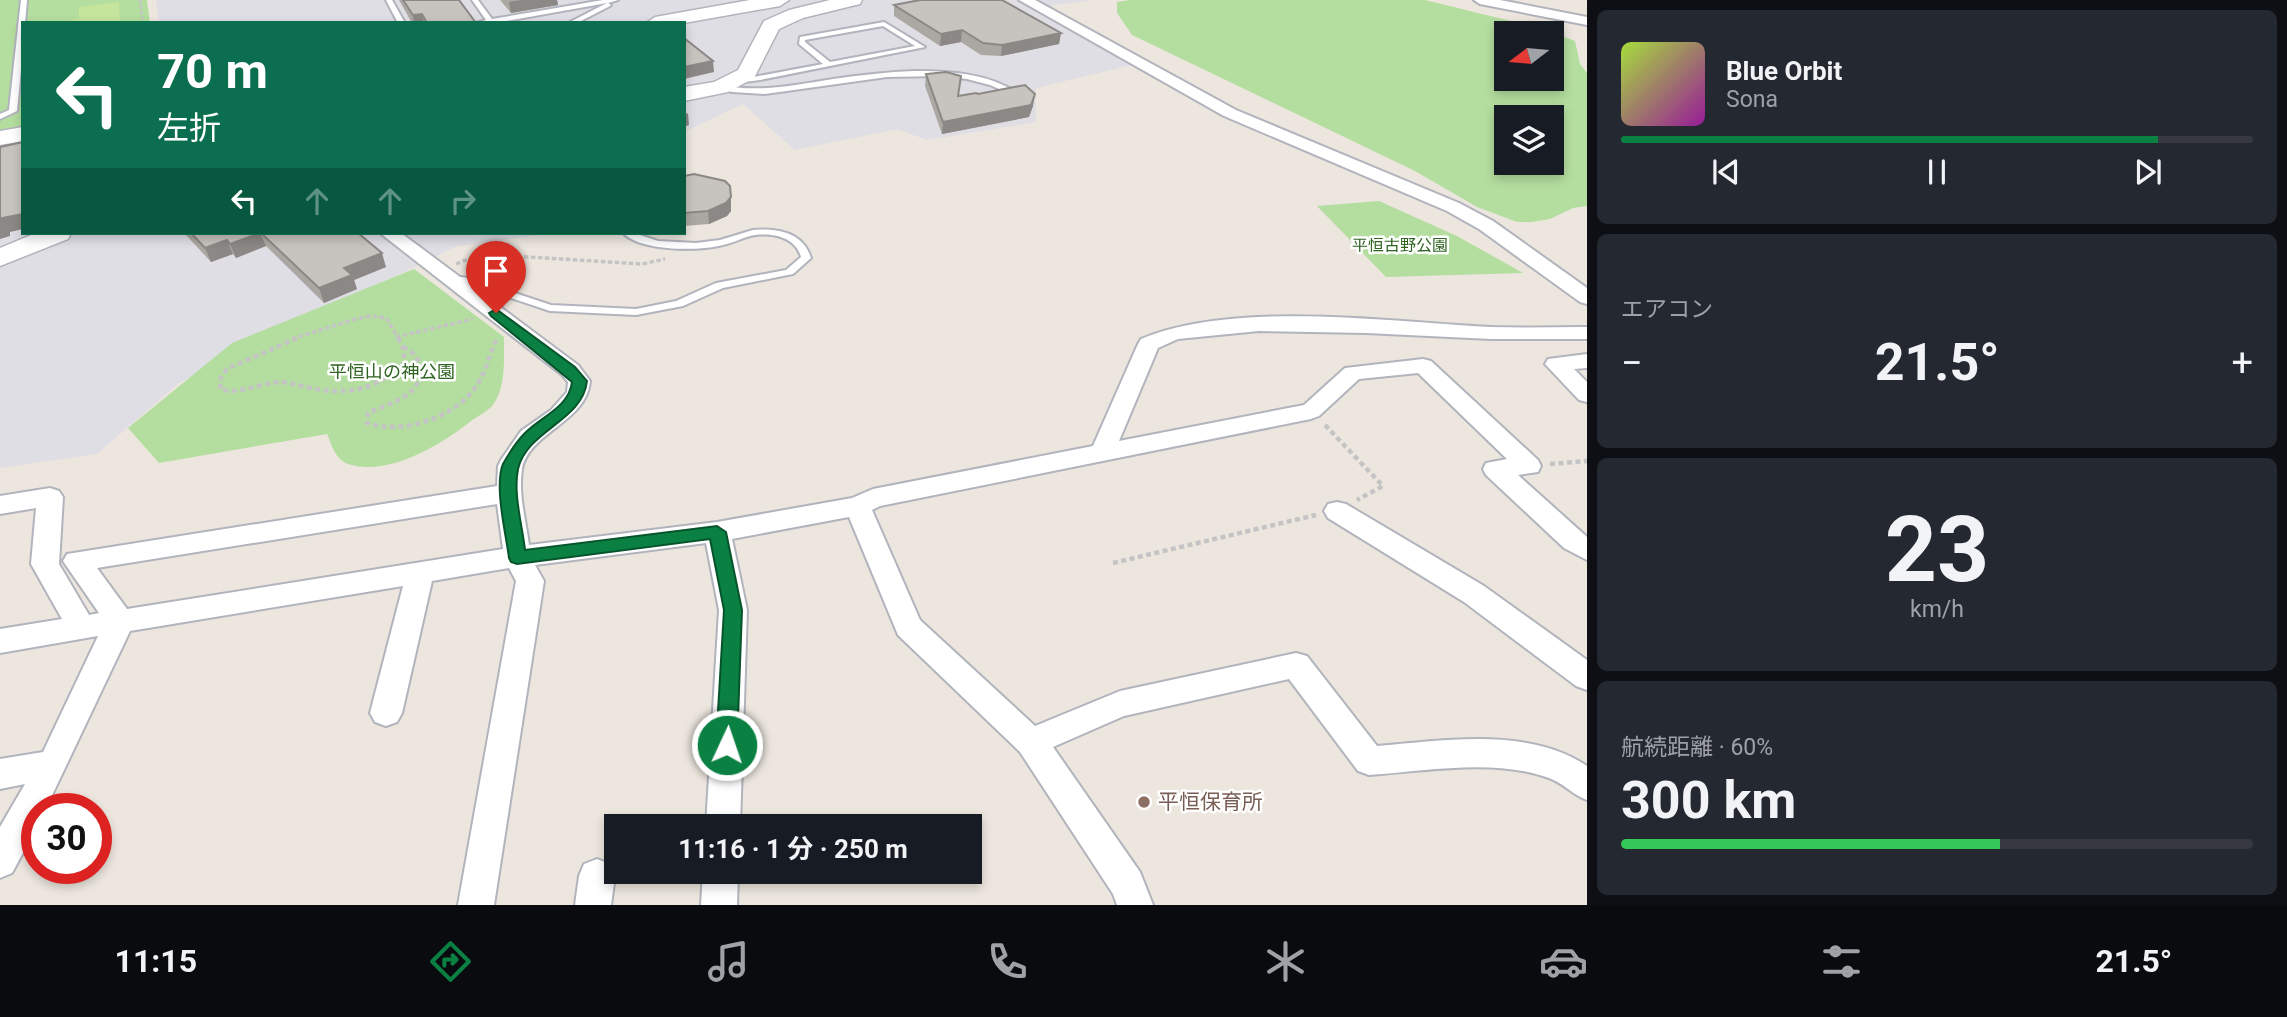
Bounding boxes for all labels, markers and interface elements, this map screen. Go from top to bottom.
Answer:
north arrow [1494,21,1564,91]
map controls [1494,21,1564,175]
text: 70 m [157,43,268,100]
icon: left [42,49,133,140]
text: Blue Orbit [1726,56,1842,86]
text: Sona [1726,86,1778,113]
button: layers [1494,105,1564,175]
text: 左折 [157,109,221,147]
icon: previous [1707,153,1745,191]
icon: pause [1918,153,1956,191]
icon: next [2129,153,2167,191]
icon: left [225,182,263,220]
icon: ahead [298,182,336,220]
icon: ahead [371,182,409,220]
icon: right [444,182,482,220]
park label: 平恒古野公園 [1352,236,1448,255]
pin [466,241,526,313]
icon: arrive [477,252,515,290]
text: エアコン [1621,296,1713,323]
text: 21.5° [1875,332,2000,393]
text: − [1621,341,1643,385]
text: + [2231,341,2253,385]
park label: 平恒山の神公園 [329,361,455,382]
text: 23 [1885,497,1989,603]
text: km/h [1910,596,1964,623]
position arrow [690,708,764,782]
text: 航続距離 · 60% [1621,734,1773,761]
text: 300 km [1621,770,1796,831]
place label: 平恒保育所 [1158,790,1263,814]
speed limit sign: 30 [21,793,112,884]
marker: 平恒保育所 [1136,794,1152,810]
text: 11:16 · 1 分 · 250 m [678,834,908,864]
icon: directions [426,937,475,986]
icon: music [704,937,753,986]
icon: phone [983,937,1032,986]
icon: climate [1261,937,1310,986]
icon: car [1539,937,1588,986]
icon: filters [1817,937,1866,986]
text: 11:15 [115,942,197,980]
text: 21.5° [2095,942,2172,980]

